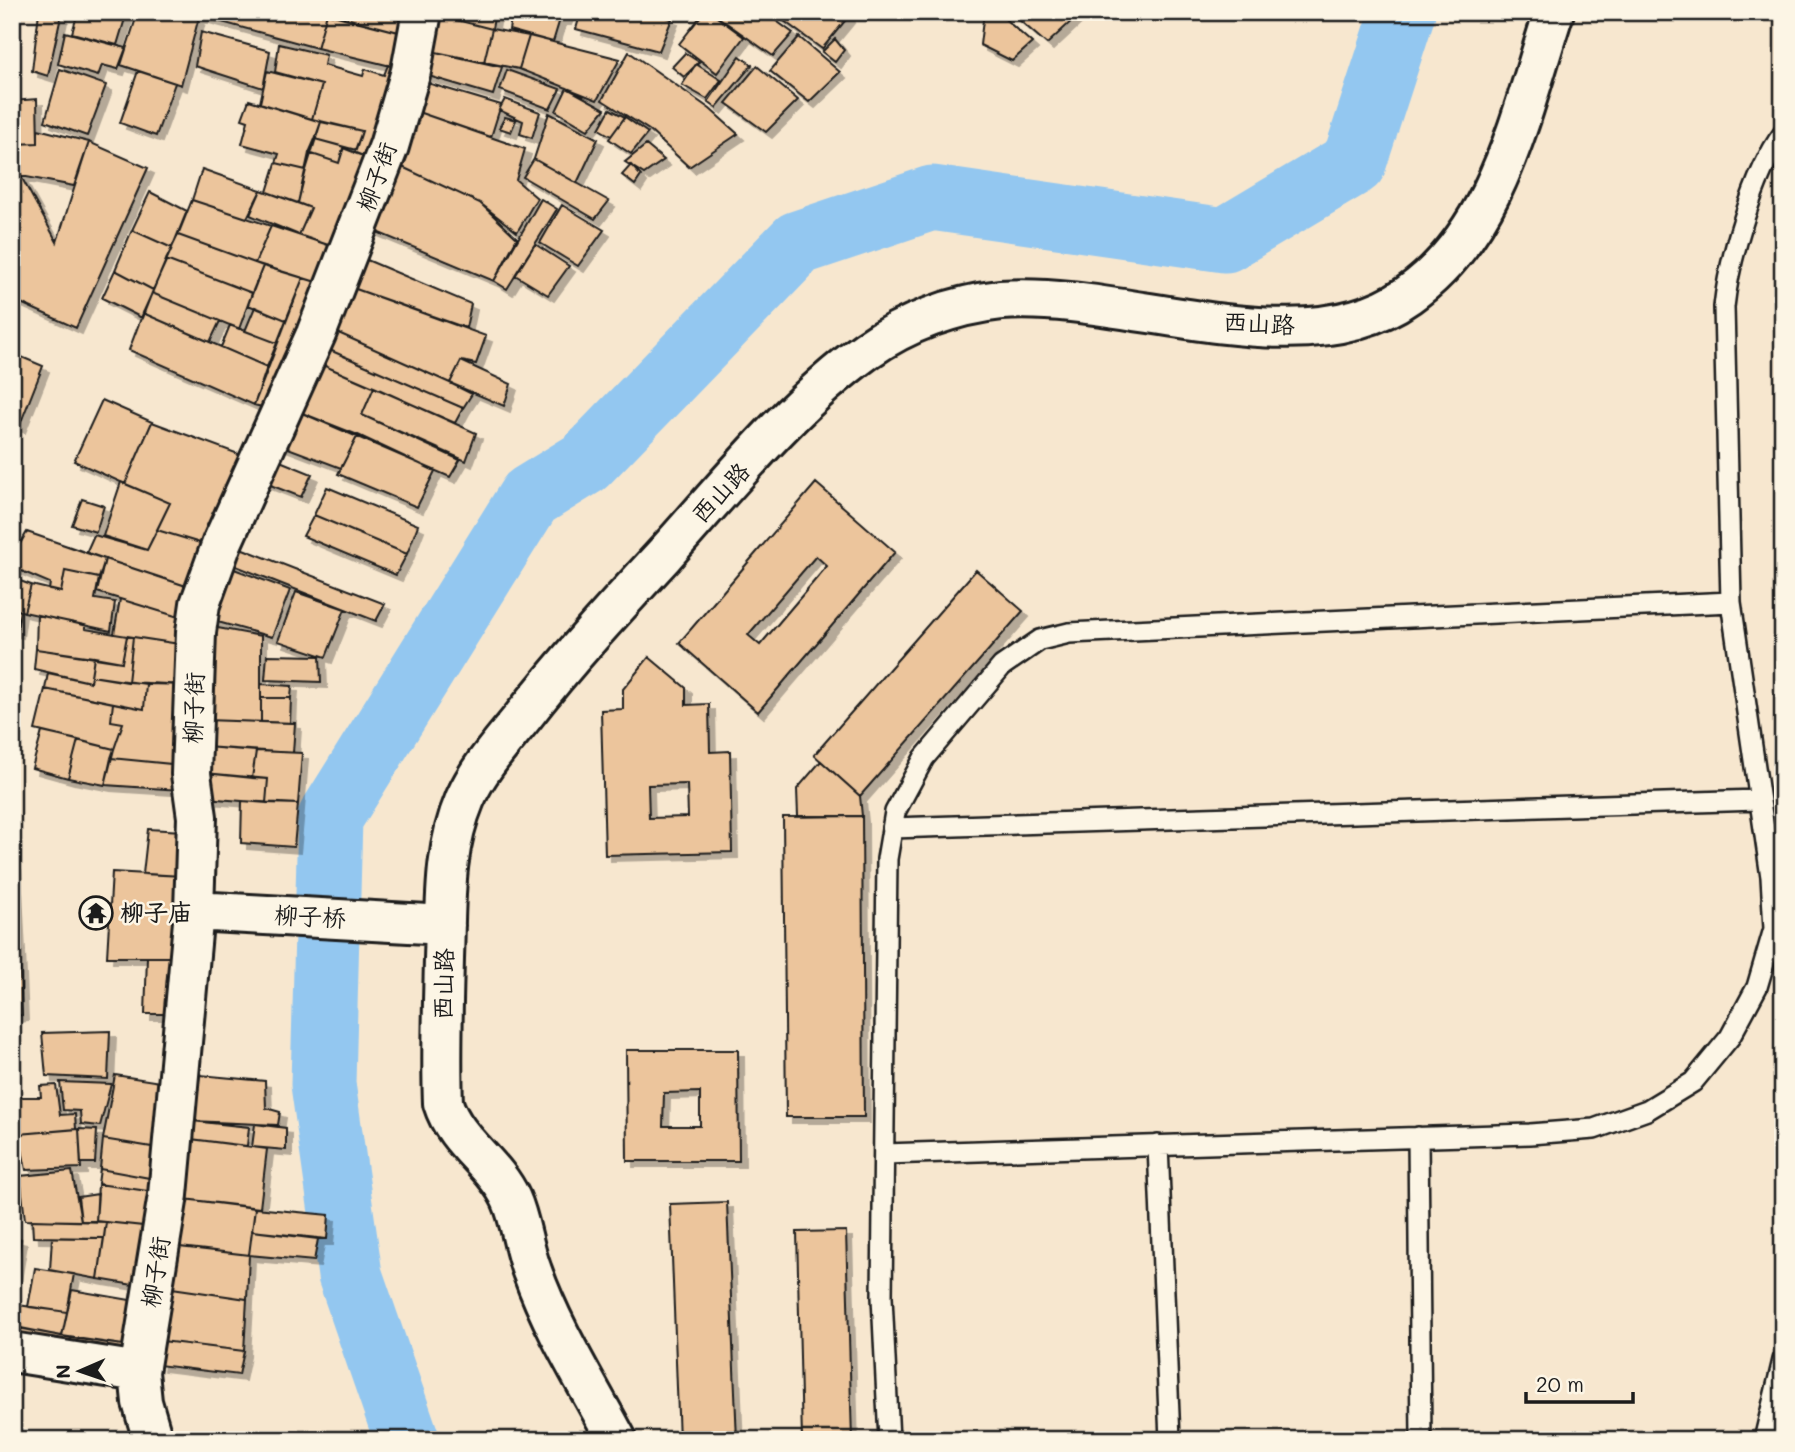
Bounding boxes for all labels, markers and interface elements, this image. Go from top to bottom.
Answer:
street label: 柳子街 [349,137,402,216]
street label: 西山路 [1222,305,1296,340]
street label: 西山路 [684,455,756,529]
street label: 柳子街 [176,671,209,744]
temple icon: 柳子庙 [77,894,115,932]
place label: 柳子庙 [120,896,192,927]
street label: 柳子桥 [273,898,347,933]
street label: 西山路 [426,948,459,1020]
street label: 柳子街 [134,1234,175,1310]
north arrow [46,1336,116,1406]
scale bar [1526,1361,1632,1405]
text: N [50,1364,75,1379]
text: 20 m [1536,1370,1584,1397]

